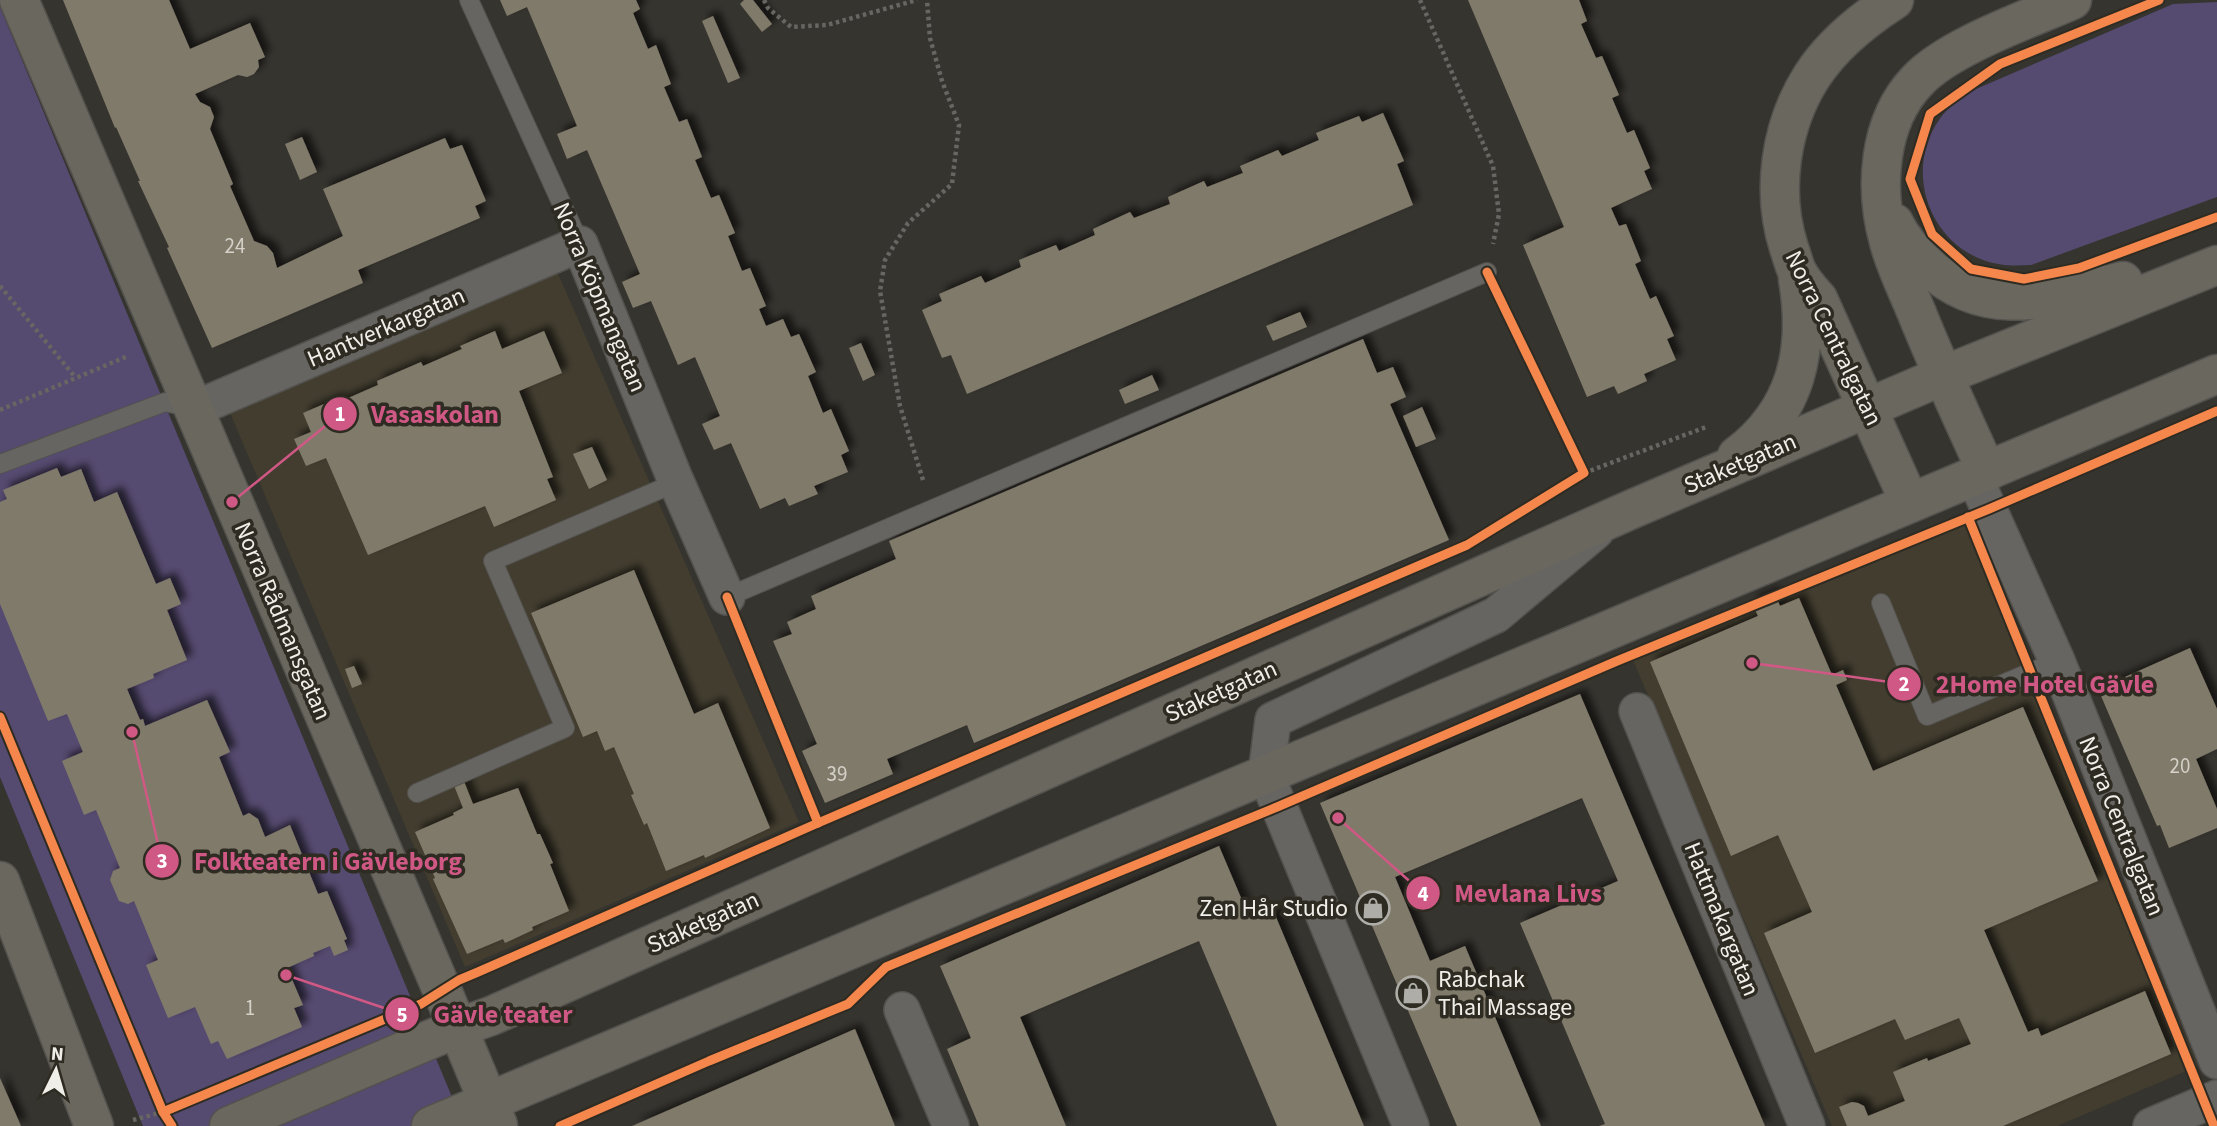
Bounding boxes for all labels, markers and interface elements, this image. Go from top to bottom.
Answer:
street label: Norra Köpmangatan [544,197,655,397]
house number: 24 [225,231,245,261]
street label: Norra Centralgatan [1776,245,1891,432]
street label: Hantverkargatan [302,278,471,376]
callout: Vasaskolan [322,390,513,437]
text: Vasaskolan [370,396,499,433]
text: 1 [334,399,346,429]
street label: Staketgatan [1678,424,1802,503]
street label: Norra Rådmansgatan [225,517,340,726]
street label: Staketgatan [1160,651,1283,732]
callout: 2Home Hotel Gävle [1887,660,2168,707]
text: 2Home Hotel Gävle [1936,666,2154,703]
text: 2 [1898,669,1910,699]
street label: Norra Centralgatan [2070,731,2173,921]
house number: 20 [2170,751,2190,781]
house number: 39 [827,759,847,789]
callout: Folkteatern i Gävleborg [145,837,476,884]
street label: Hattmakargatan [1675,837,1768,1001]
text: Folkteatern i Gävleborg [194,843,462,880]
text: 3 [156,846,168,876]
callout: Mevlana Livs [1406,870,1616,917]
text: Mevlana Livs [1454,875,1602,912]
text: 4 [1417,879,1429,909]
street label: Staketgatan [642,882,765,963]
shop icon: Zen Hår Studio [1354,889,1392,927]
place label: Zen Hår Studio [1199,891,1348,926]
place label: Rabchak Thai Massage [1438,962,1572,1025]
shop icon: Rabchak Thai Massage [1394,974,1432,1012]
callout: Gävle teater [385,991,587,1038]
house number: 1 [245,993,255,1023]
text: Gävle teater [433,996,573,1033]
text: 5 [396,1000,408,1030]
north arrow [21,1035,91,1105]
text: N [50,1041,65,1069]

